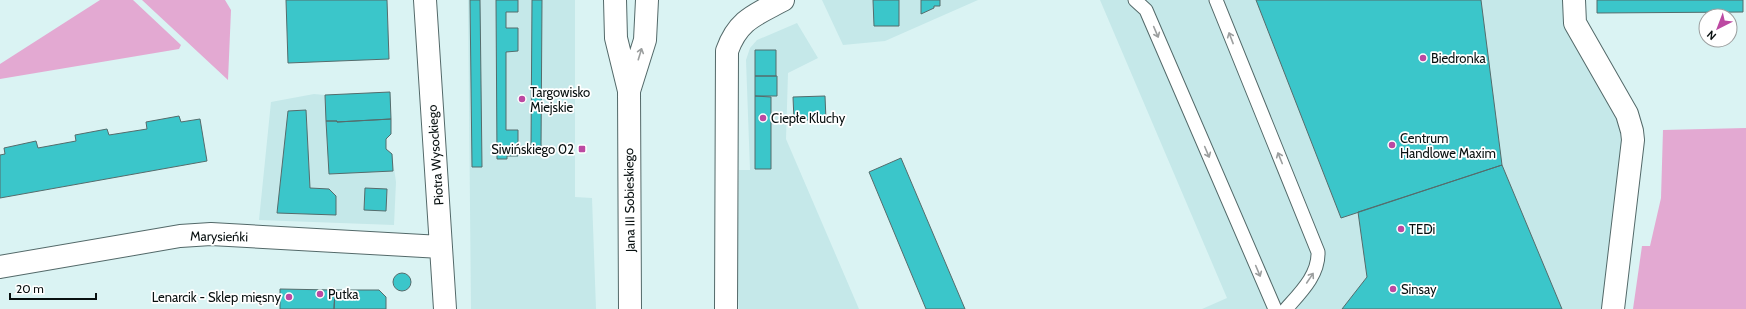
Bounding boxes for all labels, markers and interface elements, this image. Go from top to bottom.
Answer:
north arrow [1698,8,1738,48]
one-way arrow [1152,26,1160,38]
text: N [1704,28,1719,43]
one-way arrow [1226,32,1234,44]
one-way arrow [637,49,645,61]
place label: Biedronka [1431,50,1486,66]
marker: Biedronka [1418,53,1428,63]
place label: Targowisko Miejskie [530,84,590,116]
marker: Targowisko Miejskie [517,94,527,104]
street label: Piotra Wysockiego [424,104,446,206]
place label: Ciepłe Kluchy [771,110,846,126]
marker: Ciepłe Kluchy [758,113,768,123]
place label: Centrum Handlowe Maxim [1400,130,1496,161]
marker: Centrum Handlowe Maxim [1387,140,1397,150]
place label: Siwińskiego 02 [491,141,574,157]
marker: Siwińskiego 02 [577,144,587,154]
one-way arrow [1203,146,1211,158]
street label: Jana III Sobieskiego [620,148,638,253]
one-way arrow [1276,153,1283,165]
place label: TEDi [1409,221,1435,237]
marker: TEDi [1396,224,1406,234]
street label: Marysieńki [190,227,248,245]
one-way arrow [1255,265,1262,277]
one-way arrow [1306,273,1314,284]
scale bar [10,275,96,301]
text: 20 m [16,281,44,296]
place label: Sinsay [1401,281,1437,297]
marker: Sinsay [1388,284,1398,294]
place label: Putka [328,286,359,302]
place label: Lenarcik - Sklep mięsny [152,289,281,305]
marker: Putka [315,289,325,299]
marker: Lenarcik - Sklep mięsny [284,292,294,302]

